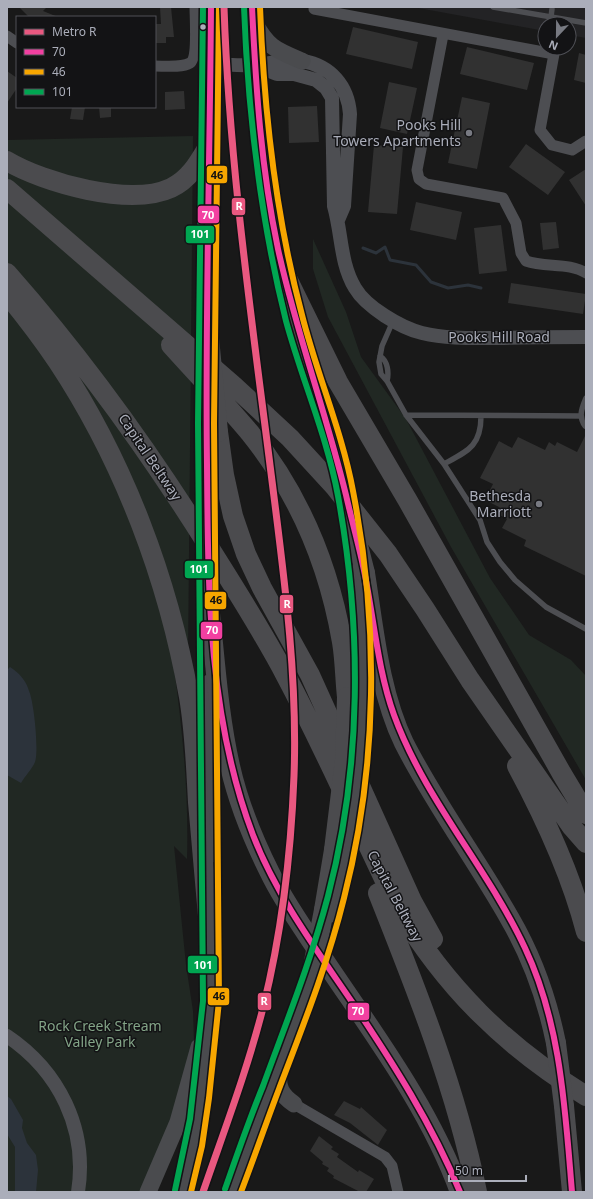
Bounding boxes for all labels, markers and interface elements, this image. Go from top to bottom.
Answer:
legend [16,16,156,108]
north arrow [537,16,577,56]
unlabelled marker [198,22,208,32]
text: Metro R [52,23,97,40]
text: N [546,37,560,54]
text: 70 [52,43,66,60]
text: 46 [52,63,66,80]
text: 101 [52,83,73,100]
place label: Pooks Hill Towers Apartments [333,115,461,150]
marker: Pooks Hill Towers Apartments [464,128,474,138]
line badge: 46 [206,165,228,184]
text: 46 [211,167,223,182]
line badge: R [231,197,246,216]
text: R [235,198,243,213]
line badge: 70 [197,205,220,224]
text: 70 [202,207,214,222]
line badge: 101 [185,225,215,244]
text: 101 [191,226,209,241]
street label: Pooks Hill Road [448,327,550,346]
street label: Capital Beltway [114,410,187,505]
place label: Bethesda Marriott [469,486,531,521]
marker: Bethesda Marriott [534,499,544,509]
line badge: 101 [184,560,214,579]
text: 101 [190,561,208,576]
line badge: 46 [204,591,227,610]
text: 46 [210,592,222,607]
line badge: R [279,594,294,614]
text: R [283,596,291,611]
line badge: 70 [200,621,223,640]
text: 70 [206,622,218,637]
street label: Capital Beltway [363,847,428,945]
line badge: 101 [187,955,218,974]
text: 101 [194,957,212,972]
line badge: 46 [207,987,230,1006]
text: 46 [213,988,225,1003]
line badge: R [257,992,272,1011]
text: R [260,993,268,1008]
line badge: 70 [347,1002,370,1021]
text: 70 [352,1003,364,1018]
park label: Rock Creek Stream Valley Park [38,1016,162,1051]
scale bar [449,1157,526,1183]
text: 50 m [455,1162,483,1179]

